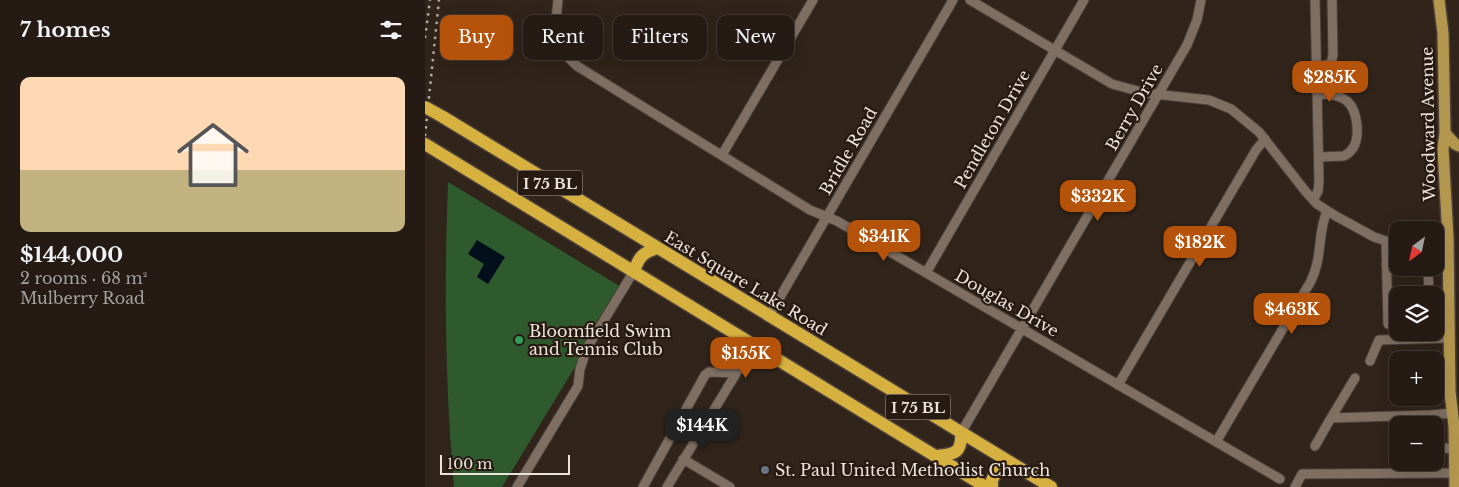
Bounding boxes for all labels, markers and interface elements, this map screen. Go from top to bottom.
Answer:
chip: Buy [440,15,513,60]
chip: Rent [523,15,603,60]
chip: Filters [613,15,707,60]
chip: New [717,15,794,60]
icon: filters [377,16,405,44]
text: 7 homes [20,17,111,43]
street label: Woodward Avenue [1417,46,1439,203]
street label: Berry Drive [1101,60,1167,154]
pin: $285K [1295,61,1365,103]
street label: Pendleton Drive [950,66,1034,192]
text: $285K [1303,67,1357,87]
street label: Bridle Road [815,104,881,198]
icon: home [168,110,258,200]
road number: I 75 BL [517,170,583,196]
pin: $332K [1063,180,1133,222]
text: $332K [1071,186,1125,206]
pin: $341K [849,220,919,262]
north arrow [1389,221,1444,276]
map controls [1389,221,1444,471]
text: $341K [858,226,910,246]
pin: $182K [1165,226,1235,268]
street label: East Square Lake Road [661,227,831,340]
text: $182K [1174,232,1226,252]
text: $144,000 [20,242,123,268]
street label: Douglas Drive [952,265,1062,341]
text: 2 rooms · 68 m² [20,268,147,288]
button: layers [1389,286,1444,341]
text: Mulberry Road [20,288,145,308]
pin: $463K [1257,292,1327,335]
text: $463K [1264,299,1320,319]
place label: Bloomfield Swim and Tennis Club [529,321,671,359]
marker: Bloomfield Swim and Tennis Club [513,334,525,346]
pin: $155K [711,336,781,379]
text: $155K [721,343,771,363]
button: + [1389,351,1444,406]
road number: I 75 BL [885,394,951,420]
pin: $144K [667,408,737,451]
text: $144K [676,415,728,435]
button: − [1389,416,1444,471]
scale bar [440,452,570,475]
text: 100 m [447,455,492,473]
place label: St. Paul United Methodist Church [775,460,1050,480]
marker: St. Paul United Methodist Church [759,464,771,476]

